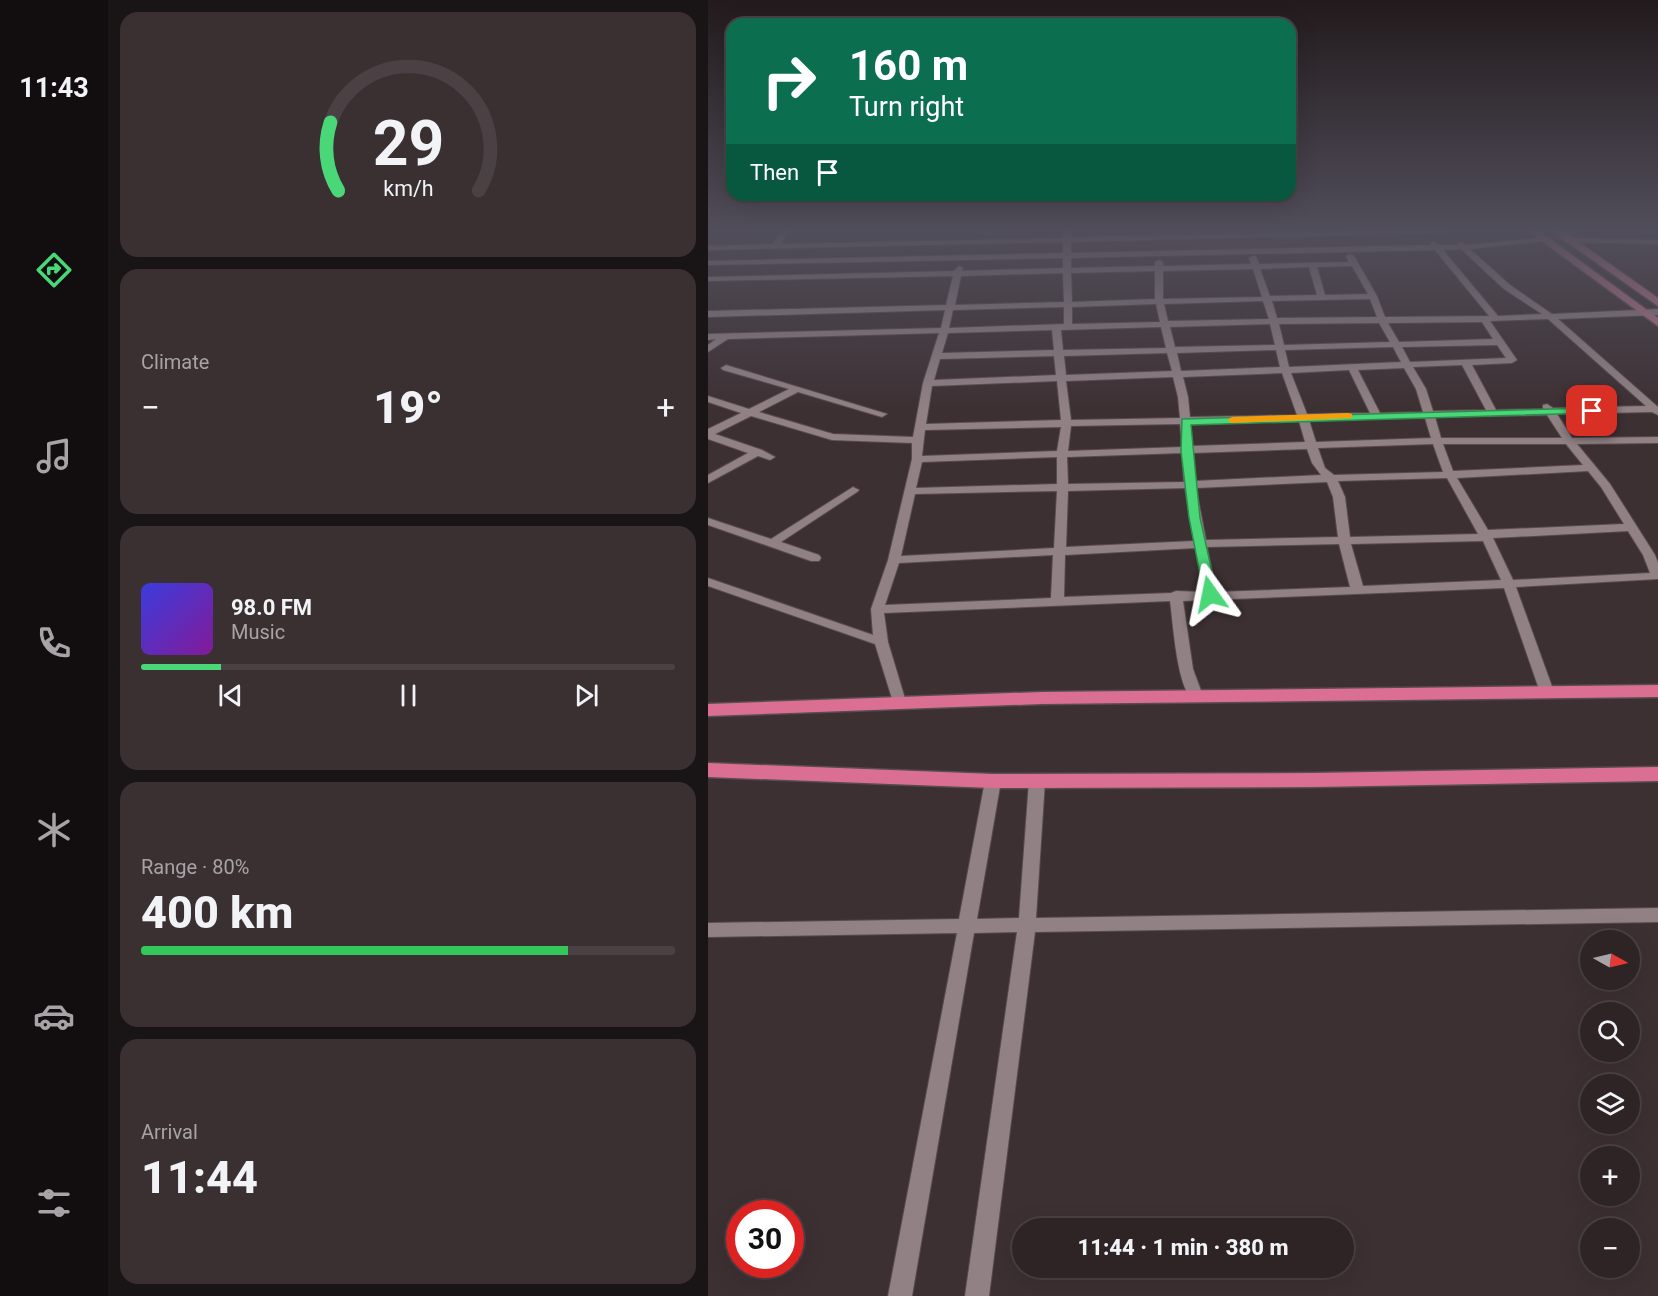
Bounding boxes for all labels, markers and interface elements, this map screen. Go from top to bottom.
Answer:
text: 160 m [849,41,968,90]
icon: right [750,42,828,120]
text: 11:43 [19,72,89,104]
text: Turn right [849,91,964,123]
text: 29 [372,108,444,181]
icon: arrive [811,156,844,189]
text: Then [750,160,799,185]
text: km/h [383,177,433,202]
icon: directions [33,249,75,291]
text: Climate [141,350,209,374]
text: 19° [373,381,443,434]
pin [1566,385,1617,436]
text: − [141,388,160,427]
text: + [656,388,675,427]
icon: arrive [1575,394,1608,427]
icon: music [33,435,75,477]
position arrow [1178,562,1242,626]
text: 98.0 FM [231,595,312,620]
text: Music [231,620,285,644]
icon: phone [33,622,75,664]
icon: previous [214,679,247,712]
icon: pause [392,679,425,712]
icon: next [570,679,603,712]
icon: climate [33,809,75,851]
text: Range · 80% [141,855,249,879]
text: 400 km [141,886,293,939]
north arrow [1580,930,1640,990]
map controls [1580,930,1640,1278]
icon: car [33,995,75,1037]
button: search [1580,1002,1640,1062]
button: layers [1580,1074,1640,1134]
text: Arrival [141,1120,198,1144]
button: + [1580,1146,1640,1206]
text: 11:44 [141,1151,258,1204]
icon: filters [33,1182,75,1224]
speed limit sign: 30 [726,1200,804,1278]
button: − [1580,1218,1640,1278]
text: 11:44 · 1 min · 380 m [1078,1235,1288,1260]

